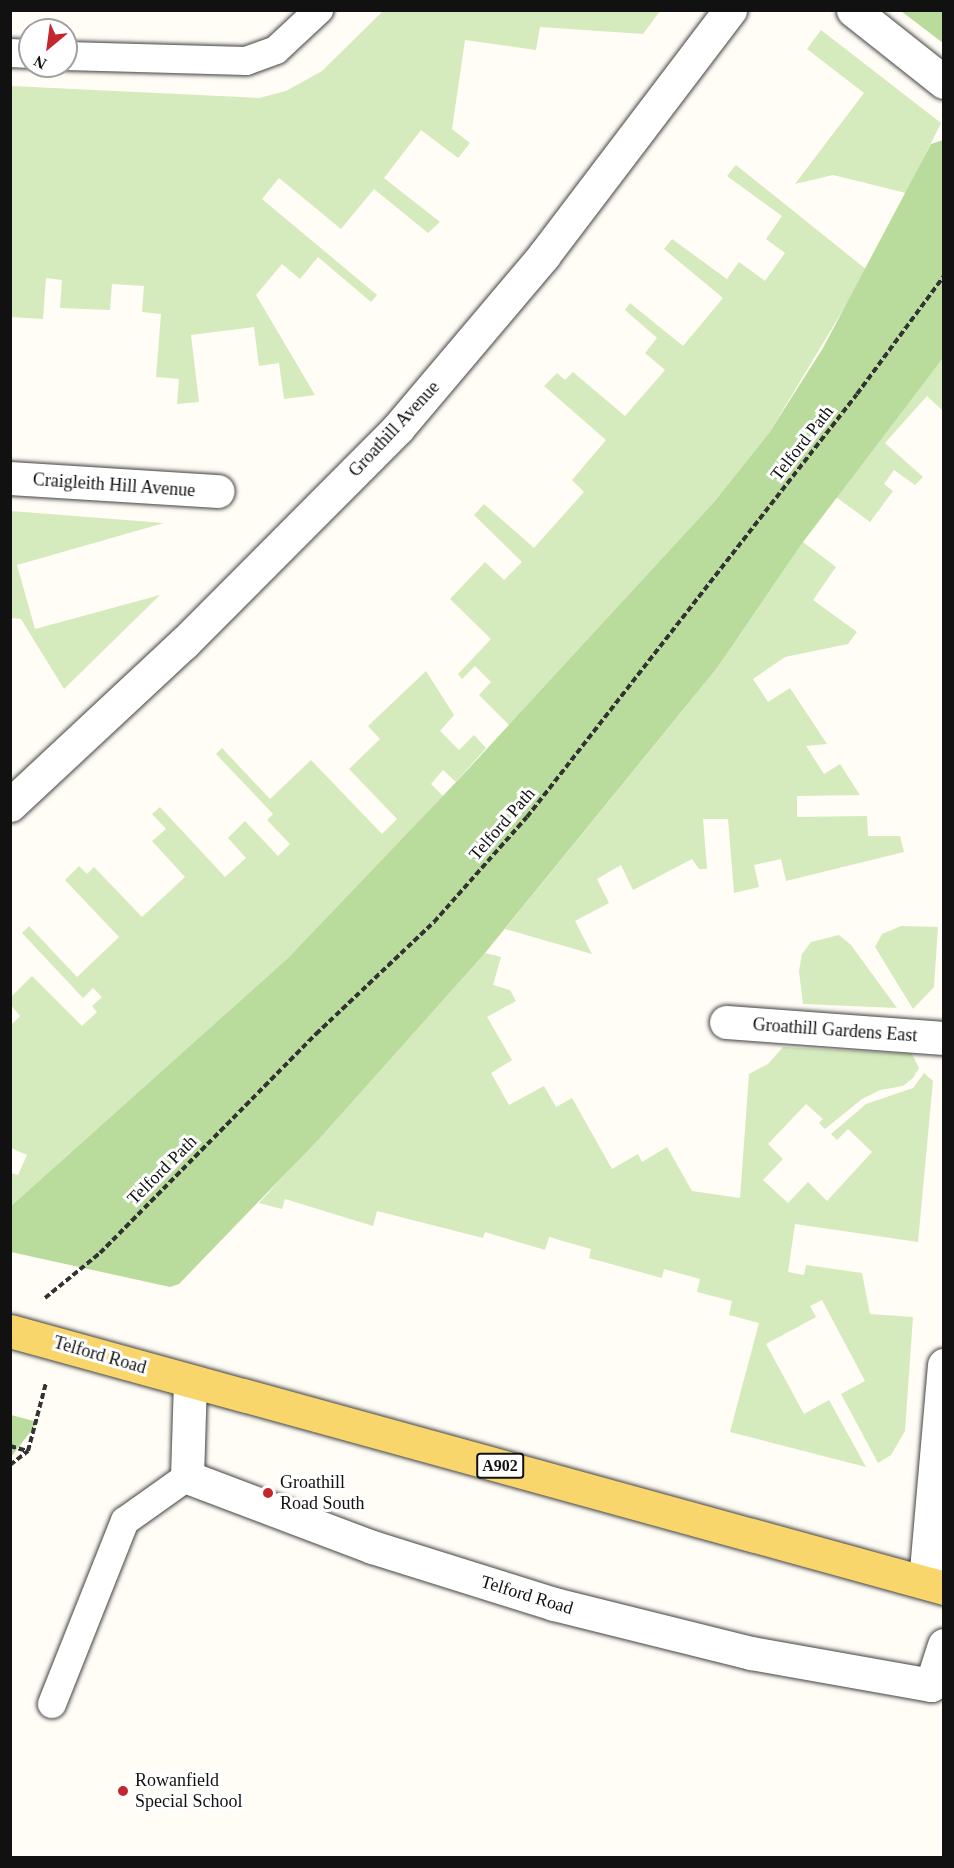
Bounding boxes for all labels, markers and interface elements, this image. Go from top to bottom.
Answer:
north arrow [18,18,78,78]
text: N [31,52,49,73]
street label: Groathill Avenue [344,376,444,482]
street label: Telford Path [766,401,838,485]
street label: Craigleith Hill Avenue [32,469,196,501]
street label: Telford Path [465,783,539,865]
street label: Groathill Gardens East [752,1013,918,1047]
street label: Telford Path [123,1131,201,1209]
street label: Telford Road [51,1331,149,1379]
road number: A902 [476,1453,524,1479]
place label: Groathill Road South [280,1472,365,1514]
marker: Groathill Road South [261,1486,275,1500]
street label: Telford Road [478,1571,576,1619]
place label: Rowanfield Special School [135,1770,242,1812]
marker: Rowanfield Special School [116,1784,130,1798]

